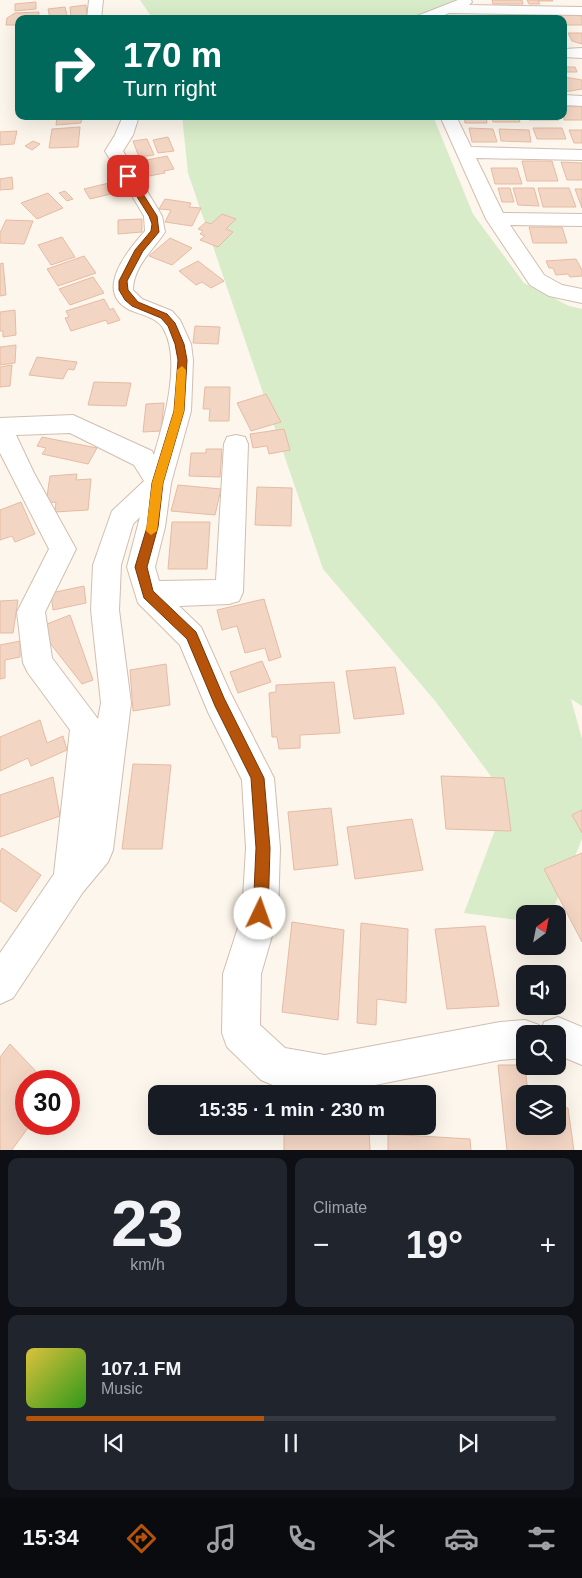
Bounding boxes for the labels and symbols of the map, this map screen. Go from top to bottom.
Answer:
pin [107,155,149,197]
position arrow [233,887,285,939]
north arrow [516,905,566,955]
speed limit sign: 30 [15,1070,80,1135]

